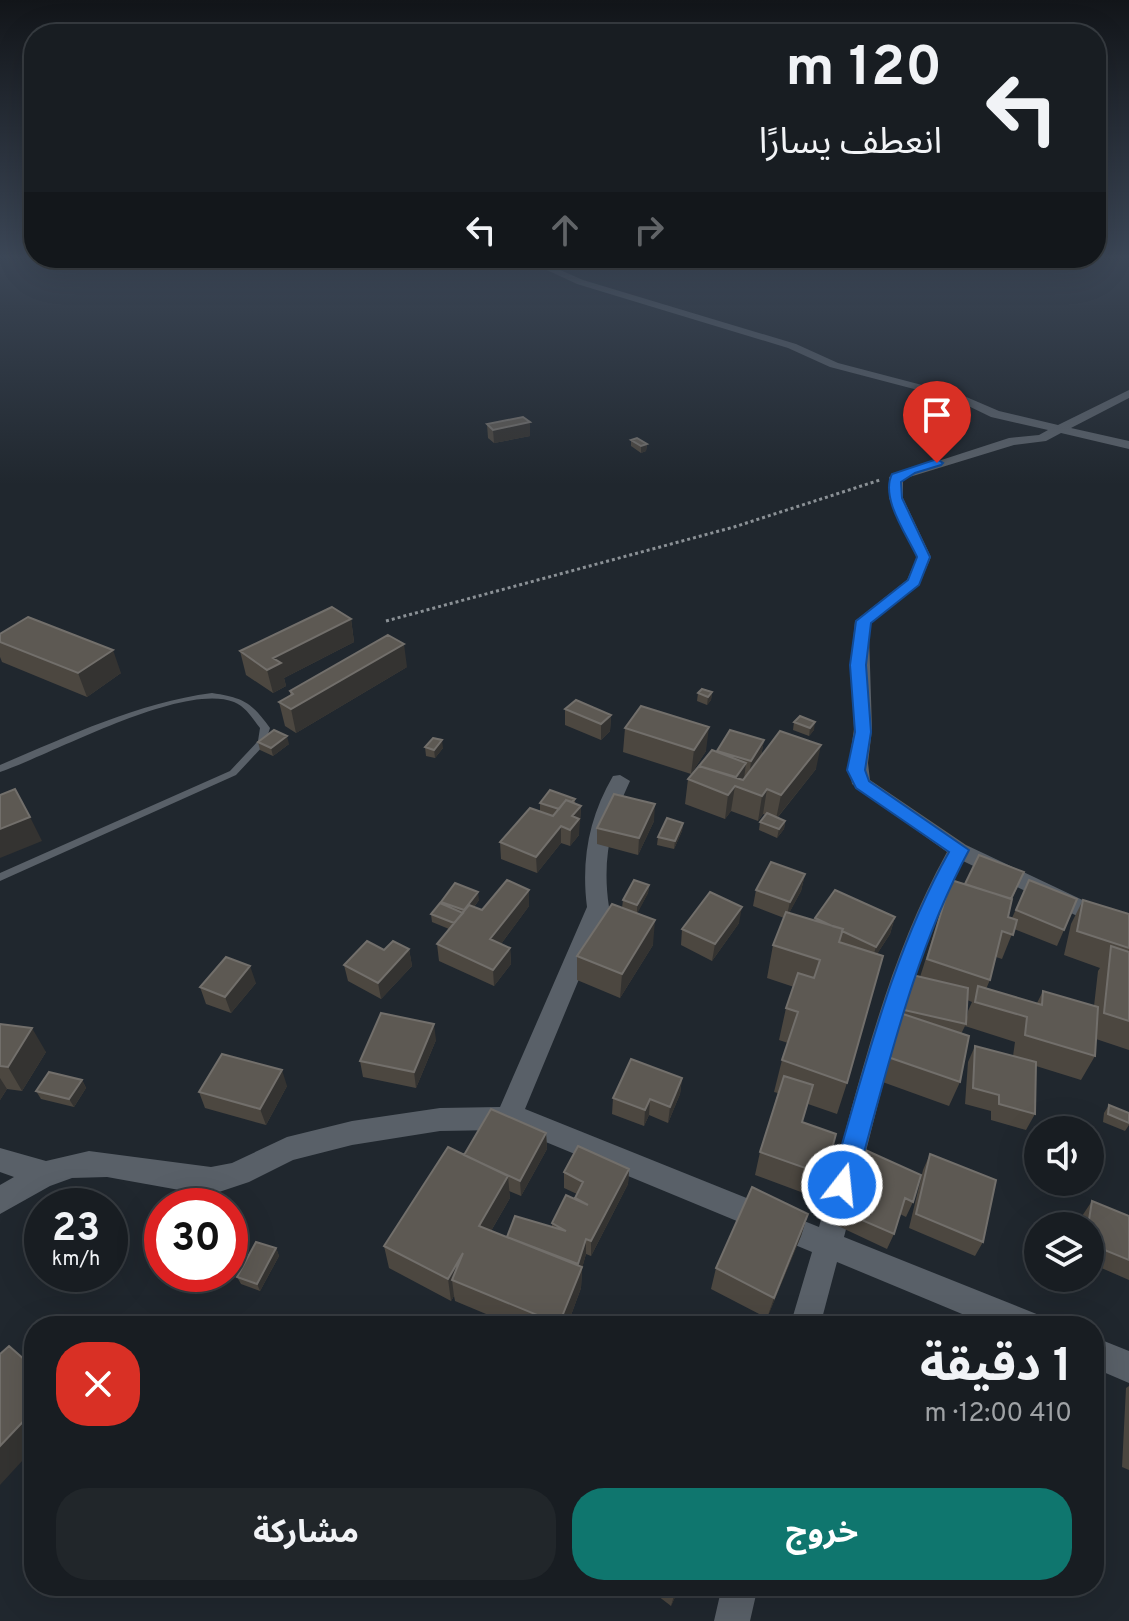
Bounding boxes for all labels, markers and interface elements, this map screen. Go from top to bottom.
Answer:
text: 120 m [785,35,942,105]
icon: left [970,56,1074,160]
text: انعطف يسارًا [759,121,942,167]
icon: left [459,208,503,252]
icon: ahead [543,208,587,252]
icon: right [627,208,671,252]
pin [903,381,971,463]
icon: arrive [915,393,959,437]
map controls [1024,1116,1104,1292]
button: sound [1024,1116,1104,1196]
position arrow [800,1143,884,1227]
speed limit sign: 30 [144,1188,248,1292]
text: 23 [52,1205,100,1255]
button: layers [1024,1212,1104,1292]
text: km/h [52,1247,100,1273]
text: 1 دقيقة [920,1338,1072,1398]
button: close [56,1342,140,1426]
text: 410 m · 12:00 [924,1398,1072,1431]
button: مشاركة [56,1488,556,1580]
button: خروج [572,1488,1072,1580]

